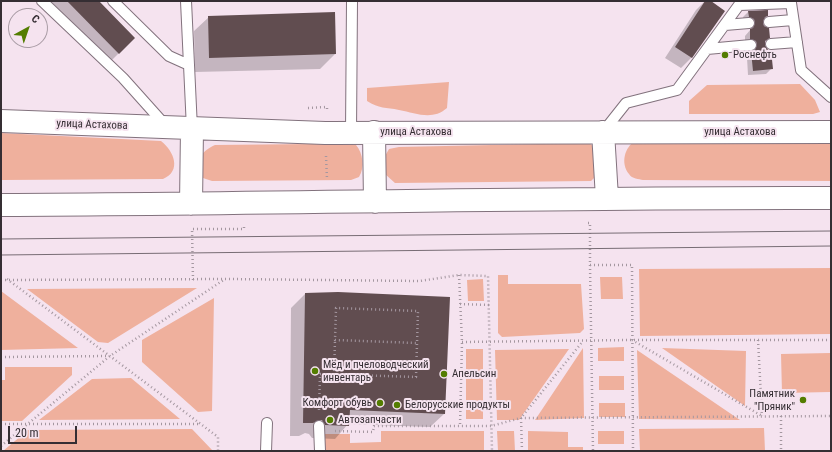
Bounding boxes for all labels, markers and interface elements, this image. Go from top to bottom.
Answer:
north arrow [8,8,48,48]
text: С [29,12,42,26]
place label: Роснефть [733,48,777,62]
marker: Роснефть [720,50,730,60]
street label: улица Астахова [56,117,128,133]
street label: улица Астахова [380,125,452,139]
street label: улица Астахова [704,125,776,139]
place label: Мёд и пчеловодческий инвентарь [323,358,429,384]
marker: Мёд и пчеловодческий инвентарь [310,366,320,376]
place label: Апельсин [452,367,496,381]
marker: Апельсин [439,369,449,379]
place label: Памятник "Пряник" [749,387,795,413]
marker: Памятник "Пряник" [798,395,808,405]
place label: Комфорт обувь [302,396,372,410]
marker: Комфорт обувь [375,398,385,408]
place label: Белорусские продукты [405,398,510,412]
marker: Белорусские продукты [392,400,402,410]
place label: Автозапчасти [338,413,401,427]
marker: Автозапчасти [325,415,335,425]
scale bar [10,418,79,444]
text: 20 m [15,426,39,440]

